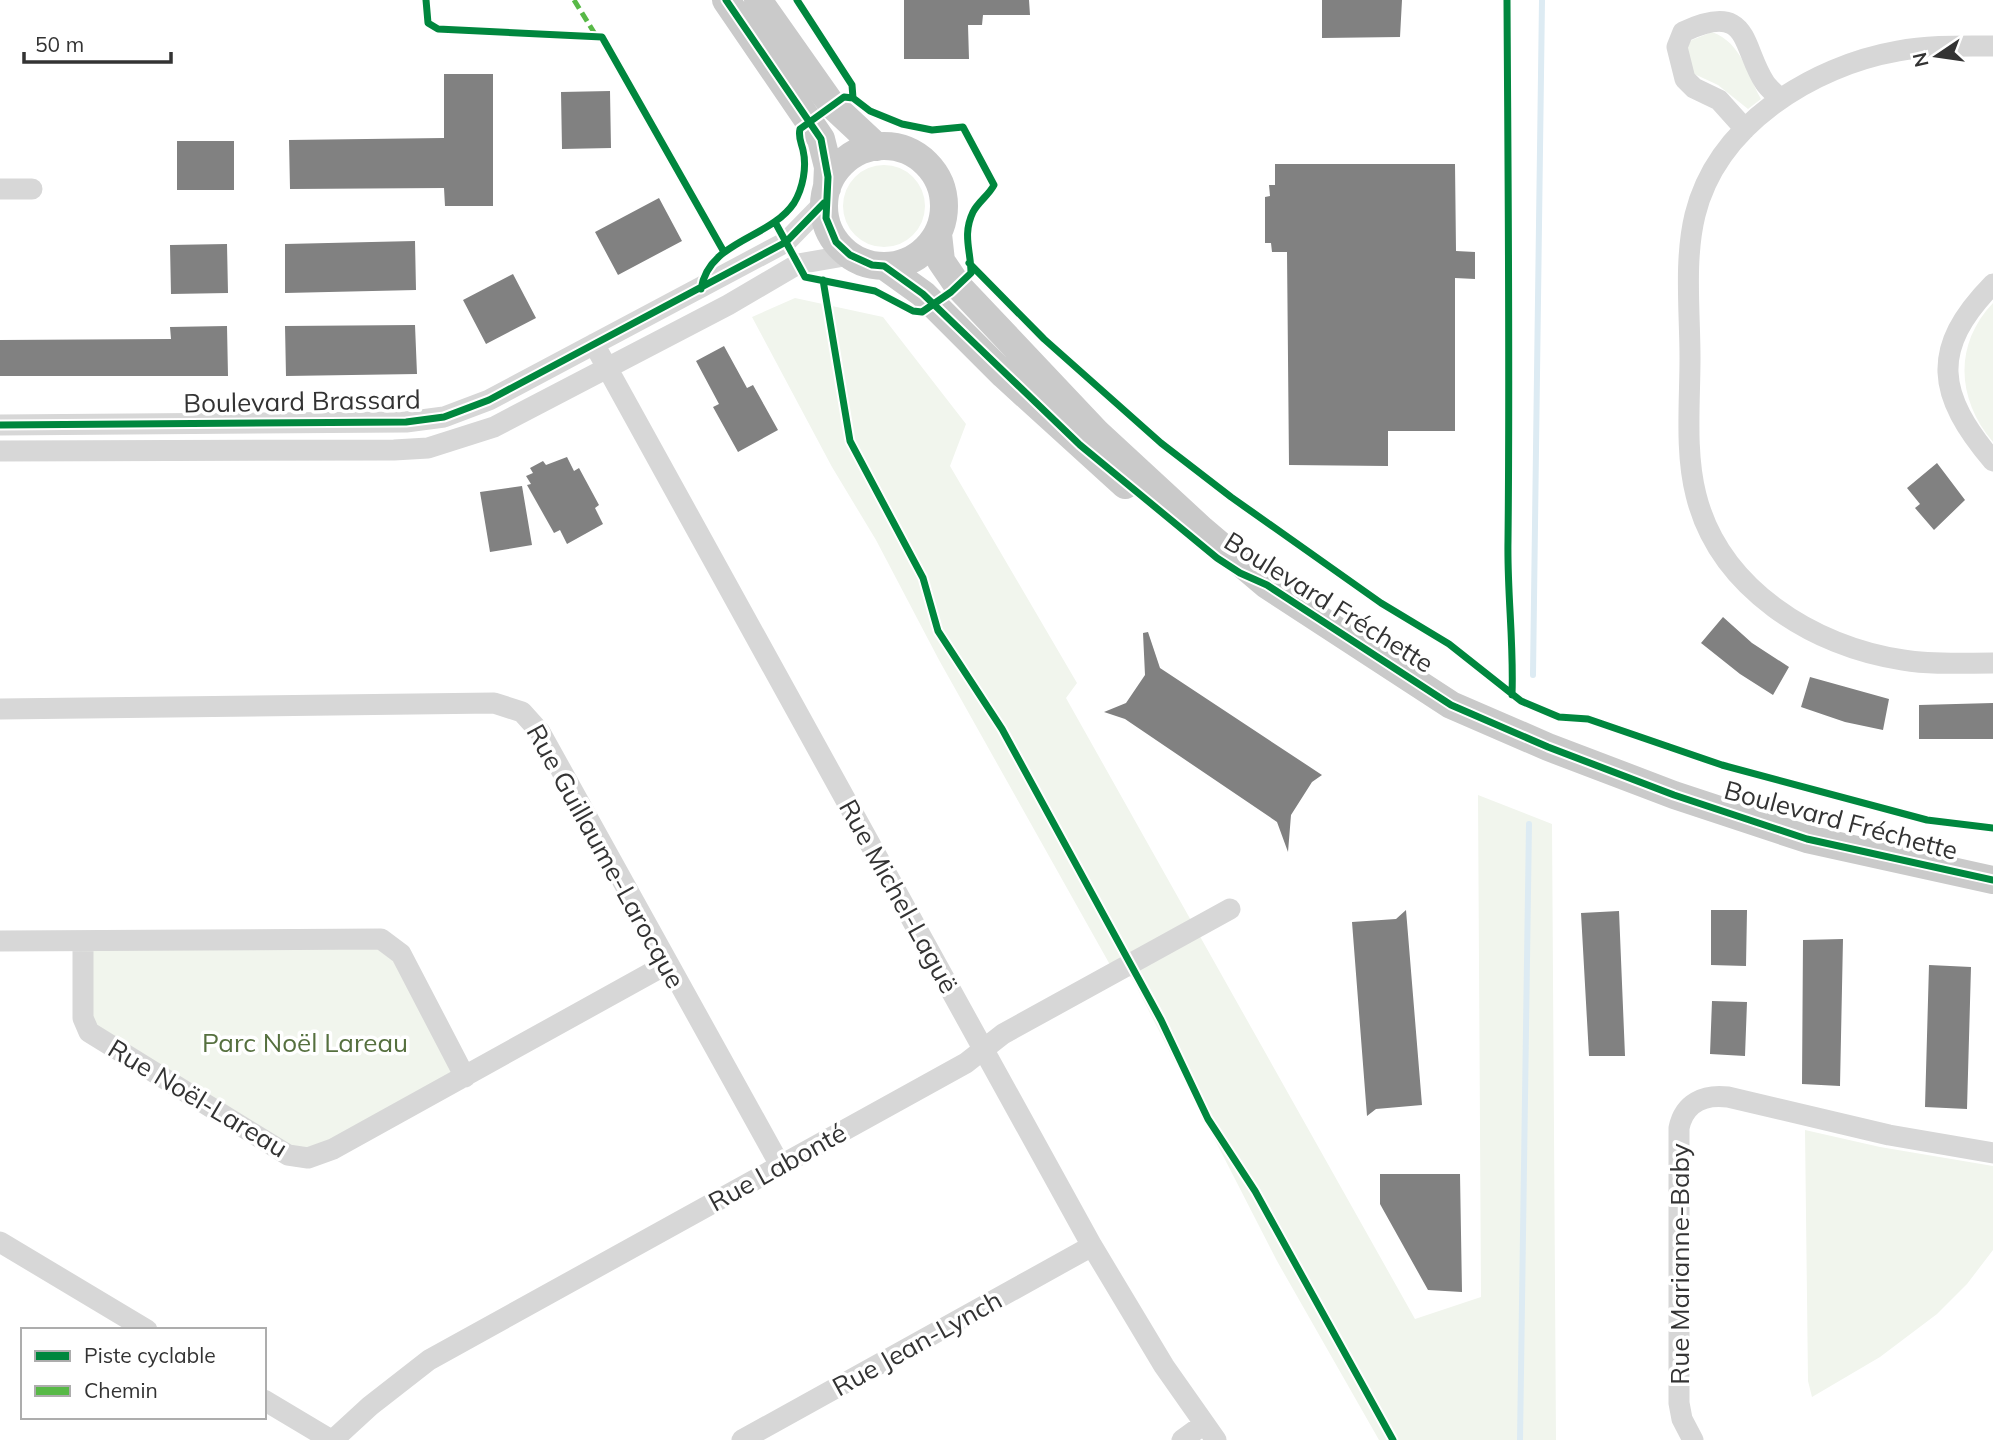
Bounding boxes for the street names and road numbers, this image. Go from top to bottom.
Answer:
street label: Boulevard Brassard [183,382,421,420]
street label: Boulevard Fréchette [1218,524,1440,680]
street label: Rue Guillaume-Larocque [520,718,692,994]
street label: Boulevard Fréchette [1721,773,1961,867]
street label: Rue Michel-Laguë [832,793,966,999]
street label: Rue Noël-Lareau [102,1031,294,1165]
street label: Rue Labonté [702,1116,852,1218]
street label: Rue Marianne-Baby [1663,1143,1696,1385]
street label: Rue Jean-Lynch [826,1283,1008,1403]

